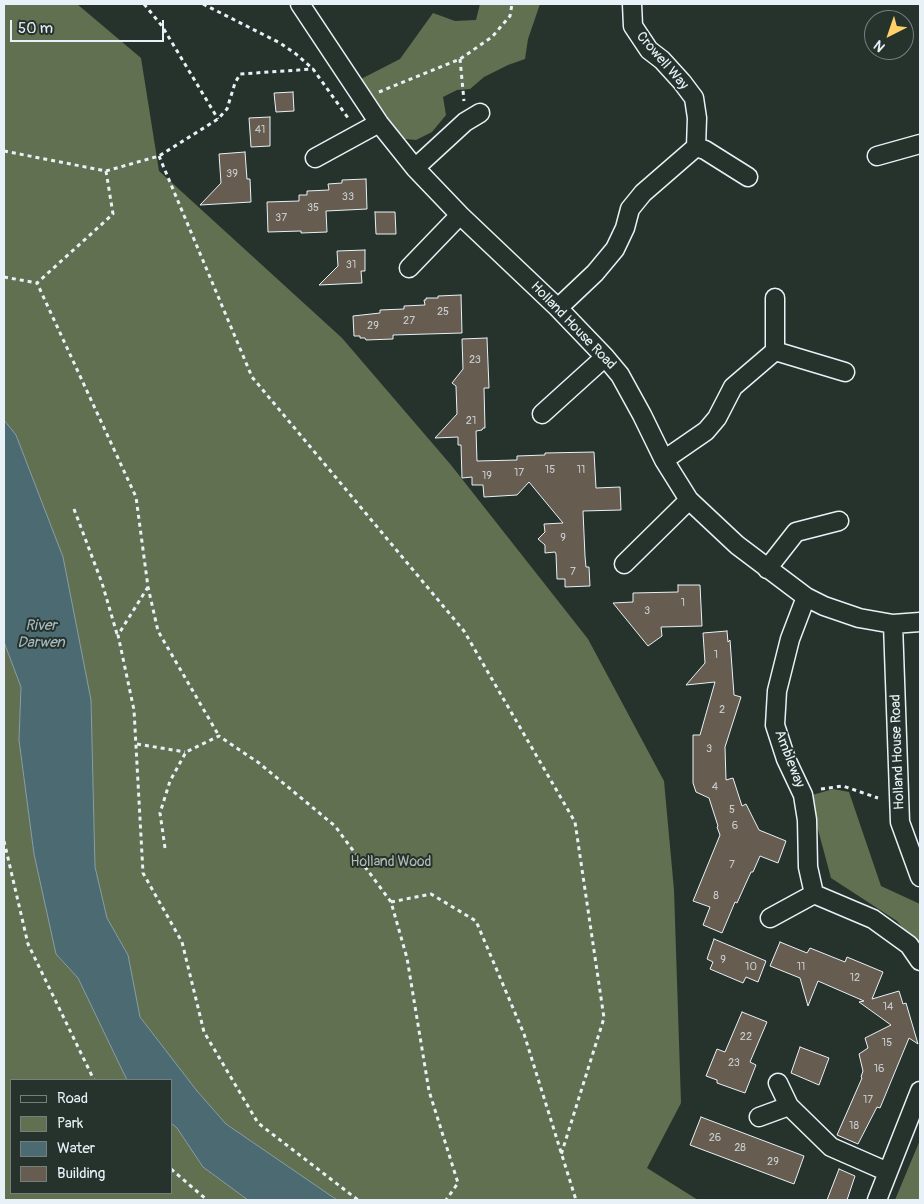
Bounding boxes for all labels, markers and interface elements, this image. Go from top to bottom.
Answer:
scale bar [12,10,166,42]
north arrow [864,10,914,60]
text: 50 m [18,19,53,38]
street label: Crowell Way [632,29,692,93]
text: N [870,36,889,55]
house number: 41 [255,123,265,137]
house number: 39 [226,167,238,181]
house number: 33 [342,190,354,204]
house number: 35 [307,201,319,215]
house number: 37 [275,211,287,225]
house number: 31 [346,258,356,272]
street label: Holland House Road [527,279,619,373]
house number: 25 [437,305,449,319]
house number: 27 [403,314,415,328]
house number: 29 [367,319,379,333]
house number: 23 [469,353,481,367]
house number: 21 [466,414,476,428]
house number: 15 [545,463,555,477]
house number: 11 [577,463,585,477]
house number: 17 [514,466,524,480]
house number: 19 [482,469,492,483]
house number: 9 [560,531,566,545]
house number: 7 [570,565,576,579]
house number: 1 [681,596,685,610]
house number: 3 [644,604,650,618]
water label: River Darwen [17,617,65,652]
house number: 1 [714,648,718,662]
street label: Holland House Road [888,694,908,810]
house number: 2 [719,703,725,717]
street label: Ambleway [770,728,808,790]
house number: 3 [706,742,712,756]
house number: 4 [712,780,718,794]
house number: 5 [729,803,735,817]
house number: 6 [732,819,738,833]
park label: Holland Wood [351,854,431,870]
house number: 7 [729,858,735,872]
house number: 8 [713,889,719,903]
house number: 9 [720,953,726,967]
house number: 10 [745,960,757,974]
house number: 11 [797,960,805,974]
house number: 12 [850,971,860,985]
house number: 14 [883,1000,893,1014]
house number: 22 [740,1030,752,1044]
house number: 15 [882,1036,892,1050]
house number: 23 [728,1056,740,1070]
house number: 16 [874,1062,884,1076]
legend [10,1079,172,1194]
text: Road [57,1089,88,1108]
house number: 17 [863,1093,873,1107]
text: Park [57,1114,83,1133]
house number: 18 [849,1119,859,1133]
house number: 26 [709,1131,721,1145]
text: Water [57,1139,95,1158]
house number: 28 [734,1141,746,1155]
house number: 29 [767,1155,779,1169]
text: Building [57,1164,105,1183]

